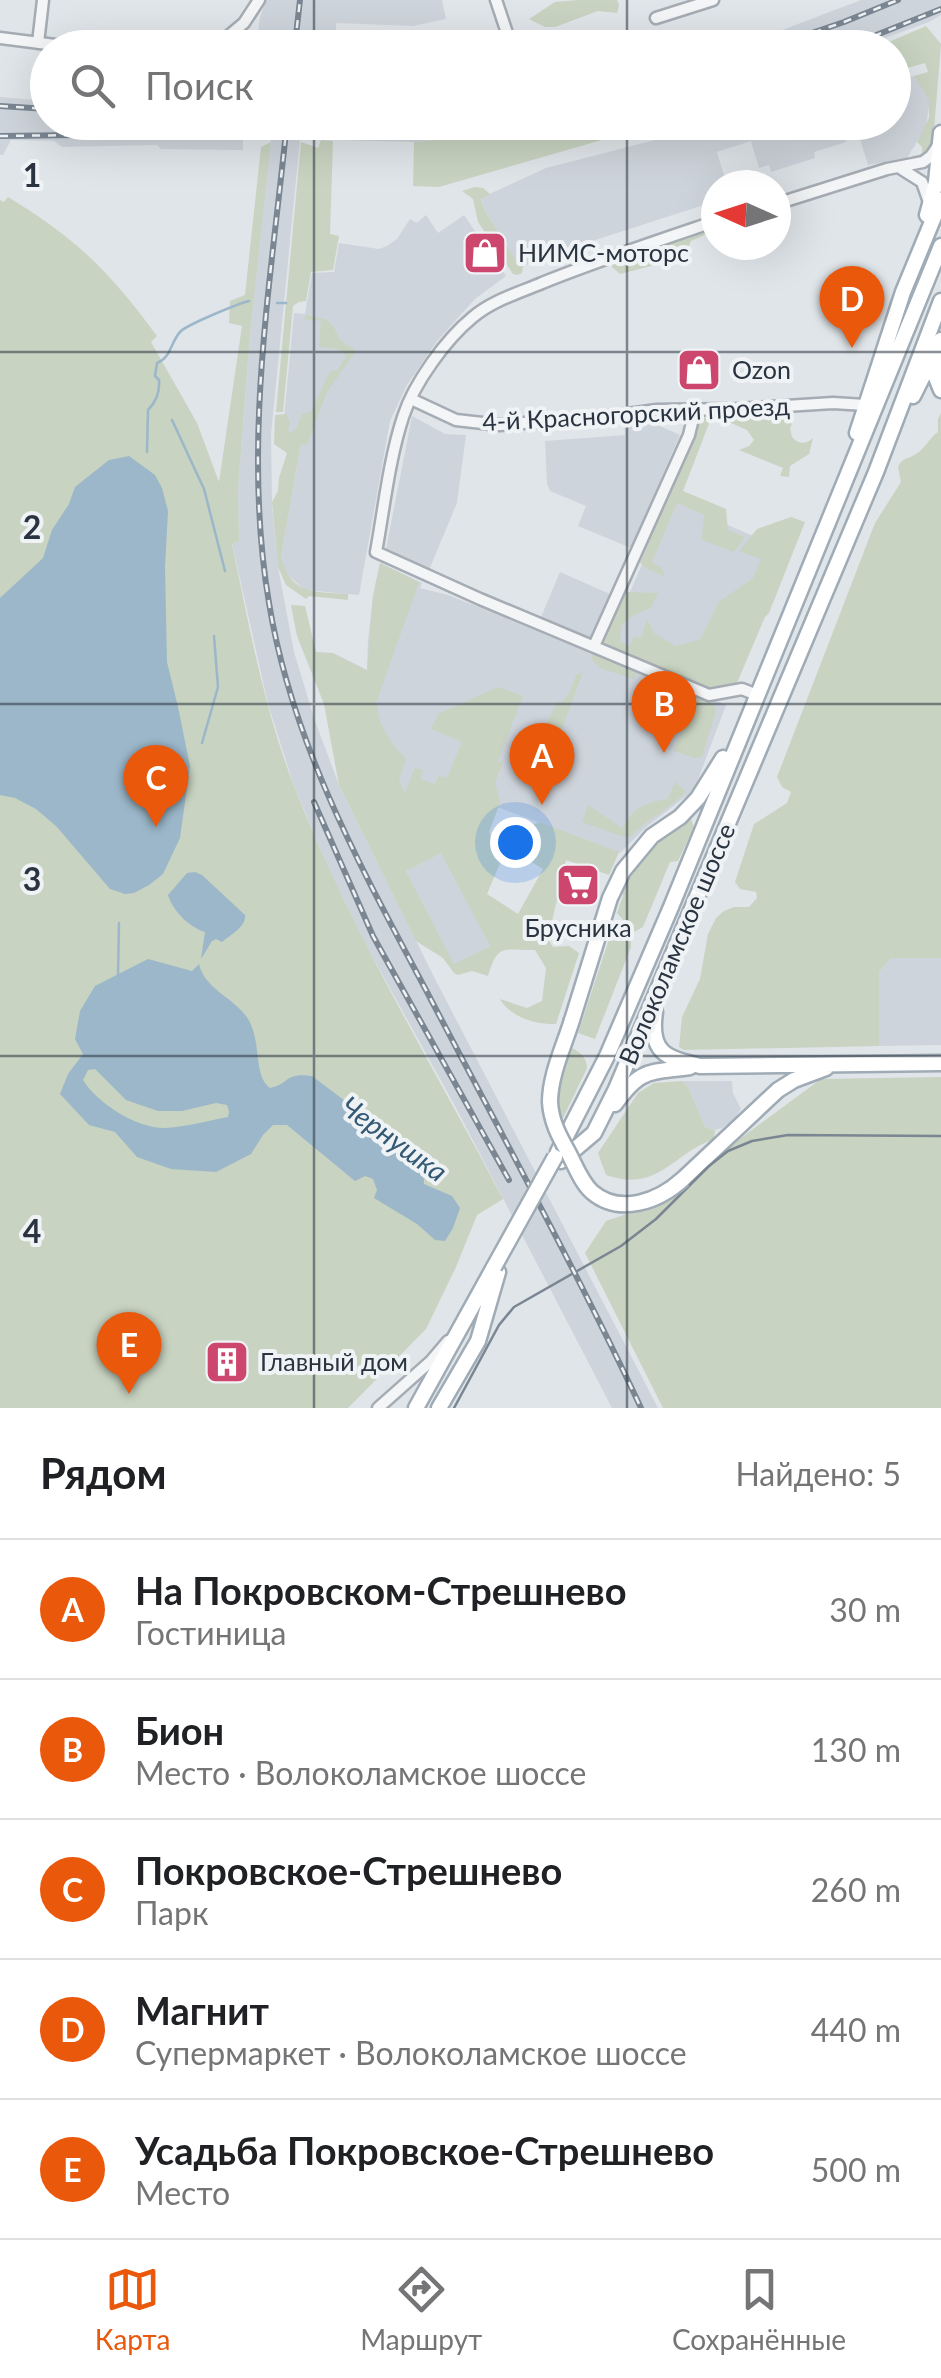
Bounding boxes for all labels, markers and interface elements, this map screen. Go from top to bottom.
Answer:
search box [30,30,911,140]
icon: search [65,58,120,113]
text: Поиск [145,62,254,108]
text: 1 [23,155,41,194]
north arrow [701,170,791,260]
shop icon: НИМС-моторс [462,230,508,276]
place label: НИМС-моторс [518,237,689,267]
pin: D [820,266,884,348]
shop icon: Ozon [676,347,722,393]
place label: Ozon [732,354,791,384]
street label: 4-й Красногорский проезд [481,390,790,436]
text: 2 [23,507,41,546]
pin: B [632,670,696,753]
pin: A [510,722,574,805]
pin: C [124,744,188,827]
your location [490,817,541,868]
street label: Волоколамское шоссе [612,819,740,1069]
text: 3 [23,859,41,898]
supermarket icon: Брусника [555,862,601,908]
place label: Брусника [524,912,632,942]
water label: Чернушка [335,1088,454,1188]
text: 4 [23,1211,41,1250]
pin: E [96,1312,162,1394]
building icon: Главный дом [204,1339,250,1385]
place label: Главный дом [260,1346,408,1376]
text: Рядом [40,1448,167,1498]
text: Найдено: 5 [735,1454,901,1493]
text: На Покровском-Стрешнево [135,1567,627,1613]
text: A [61,1590,84,1629]
text: 30 m [829,1590,901,1629]
text: Гостиница [135,1613,286,1652]
text: Бион [135,1707,224,1753]
text: B [62,1730,83,1769]
text: 130 m [811,1730,901,1769]
text: Место · Волоколамское шоссе [135,1753,586,1792]
text: Покровское-Стрешнево [135,1847,562,1893]
text: C [62,1870,83,1909]
text: 260 m [811,1870,901,1909]
text: Парк [135,1893,208,1932]
text: Магнит [135,1987,269,2033]
text: D [60,2010,85,2049]
text: 440 m [811,2010,901,2049]
text: Супермаркет · Волоколамское шоссе [135,2033,687,2072]
text: Усадьба Покровское-Стрешнево [135,2127,714,2173]
text: E [63,2150,82,2189]
text: 500 m [811,2150,901,2189]
text: Место [135,2173,230,2212]
tab: Карта [95,2262,171,2356]
tab: Маршрут [360,2262,482,2356]
tab: Сохранённые [672,2262,846,2356]

